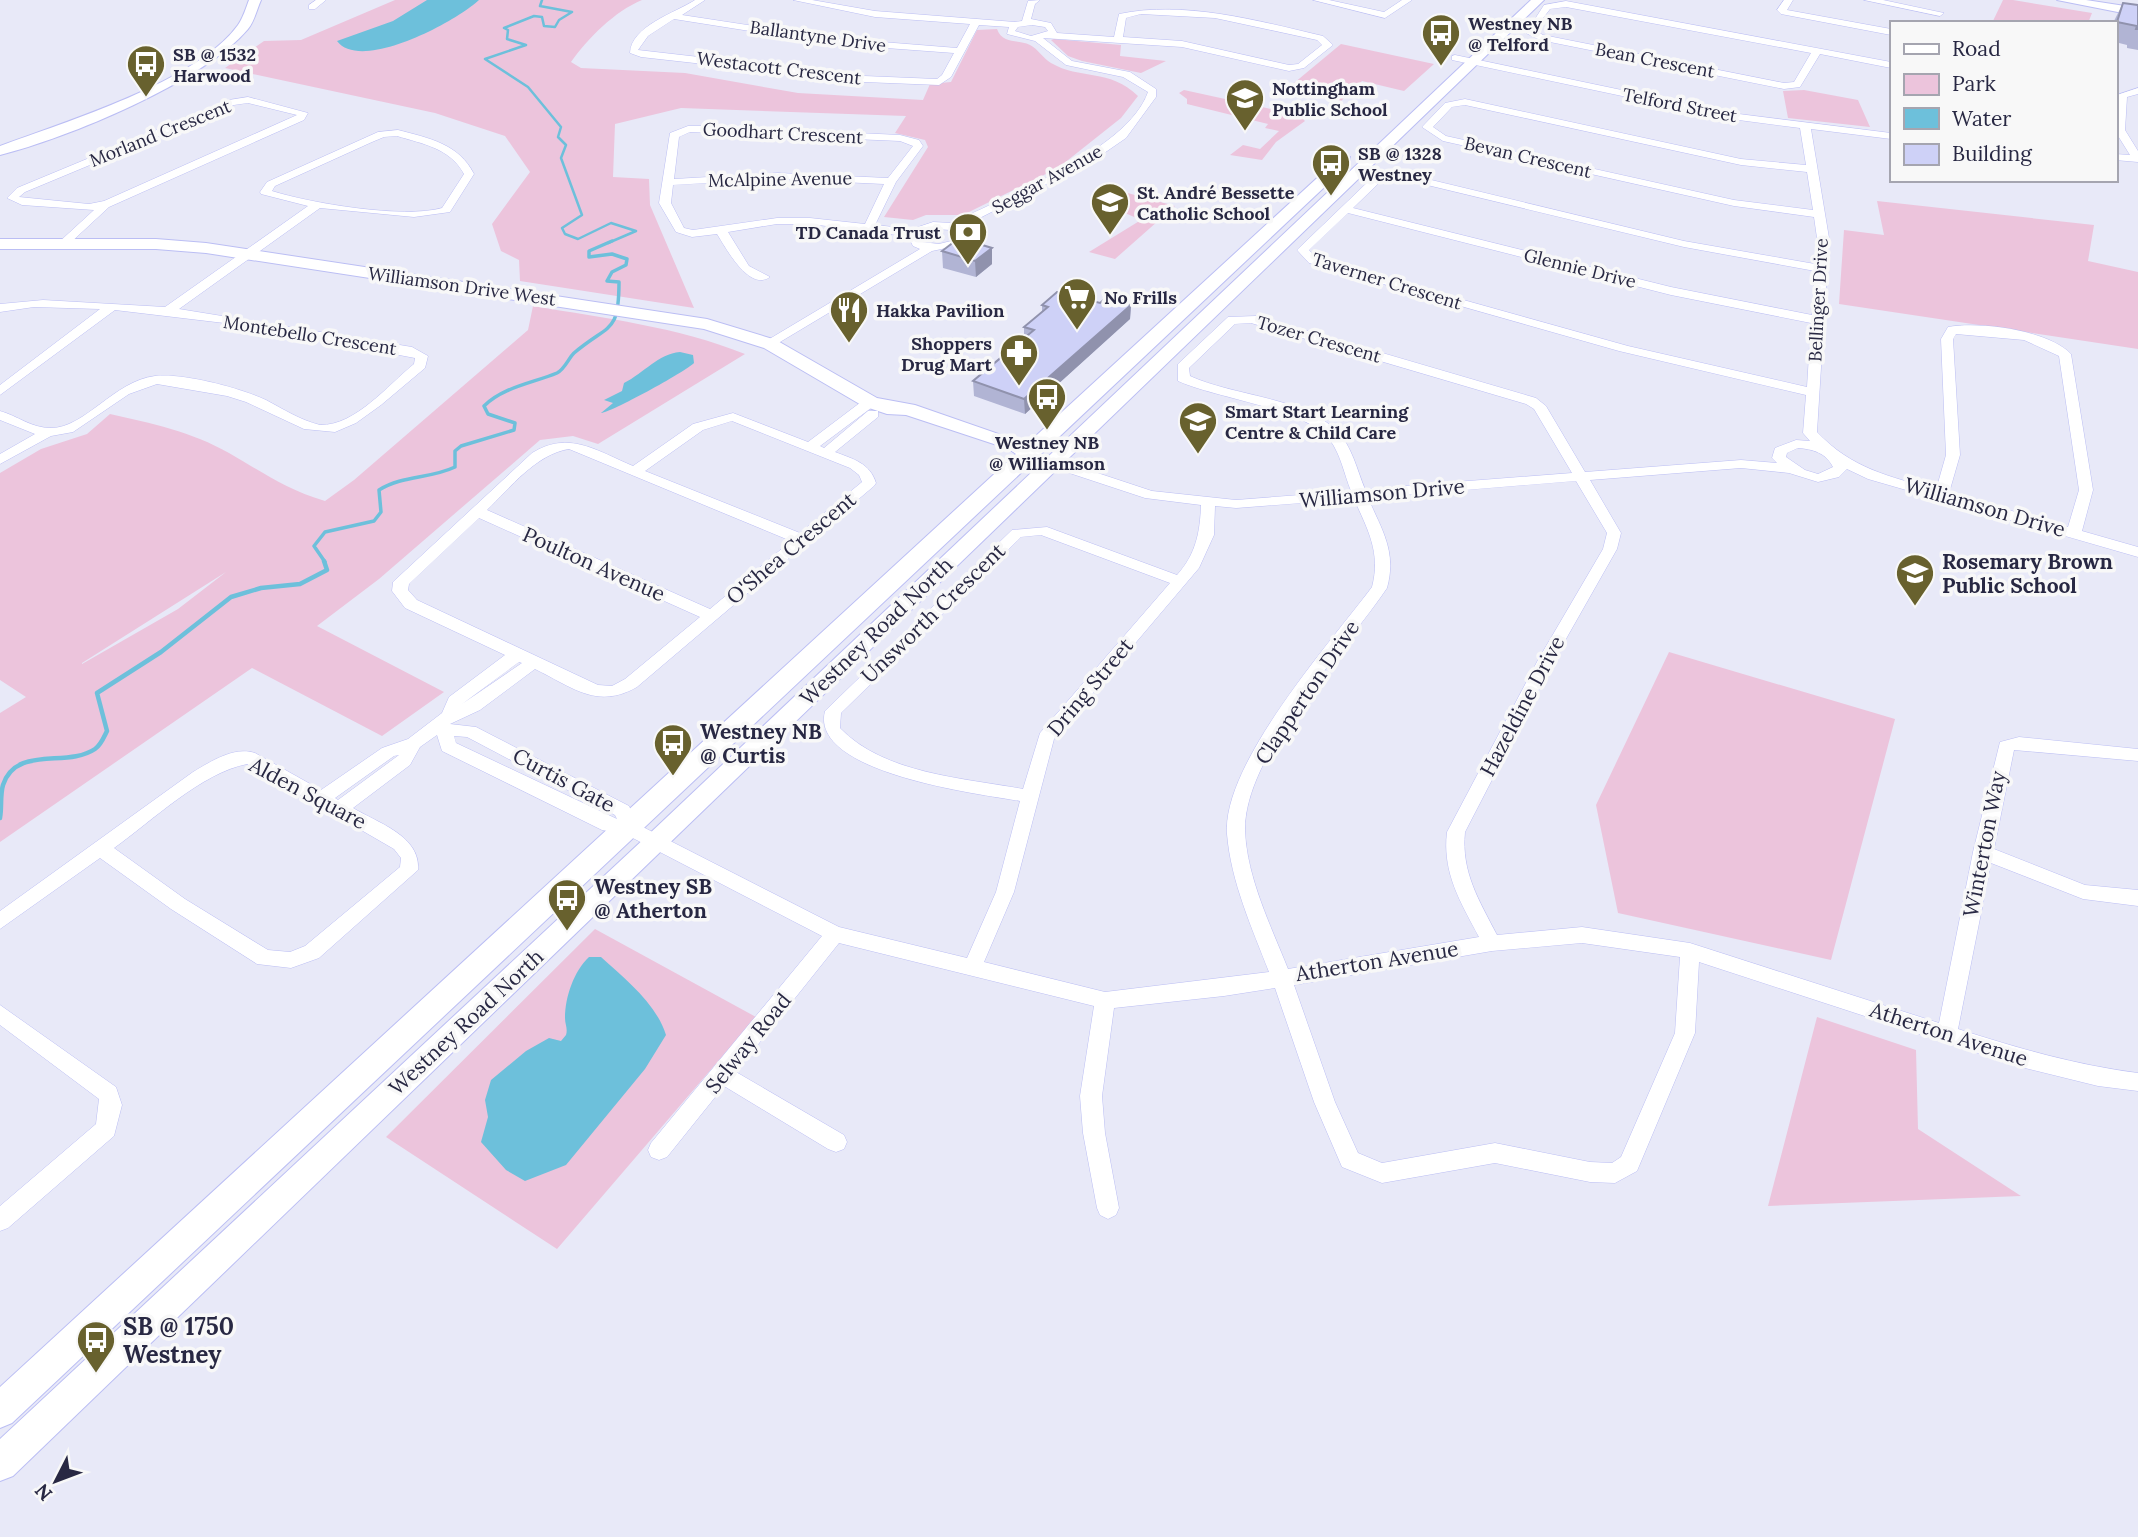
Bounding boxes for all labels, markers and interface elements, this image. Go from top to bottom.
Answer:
bus stop icon: Westney NB @ Telford [1420,12,1462,67]
place label: Westney NB @ Telford [1468,12,1573,56]
street label: Ballantyne Drive [748,15,888,57]
legend [1890,21,2117,182]
text: Road [1952,35,2001,62]
street label: Bean Crescent [1593,37,1717,83]
bus stop icon: SB @ 1532 Harwood [125,43,167,98]
place label: SB @ 1532 Harwood [173,43,256,87]
street label: Westacott Crescent [695,46,863,90]
text: Park [1952,70,1996,97]
school or university icon: Nottingham Public School [1224,77,1266,132]
place label: Nottingham Public School [1272,77,1388,121]
street label: Telford Street [1621,83,1739,127]
street label: Morland Crescent [86,94,234,172]
text: Water [1952,105,2011,132]
street label: Goodhart Crescent [702,117,864,149]
street label: Bevan Crescent [1462,131,1594,183]
street label: Seggar Avenue [988,139,1106,219]
text: Building [1952,140,2032,167]
bus stop icon: SB @ 1328 Westney [1310,142,1352,197]
place label: SB @ 1328 Westney [1358,142,1442,186]
street label: McAlpine Avenue [708,166,853,192]
school or university icon: St. André Bessette Catholic School [1089,181,1131,236]
place label: St. André Bessette Catholic School [1137,181,1295,225]
bank icon: TD Canada Trust [947,211,989,266]
place label: TD Canada Trust [796,221,942,244]
street label: Bellinger Drive [1803,237,1833,362]
street label: Glennie Drive [1522,243,1639,293]
street label: Taverner Crescent [1309,247,1465,315]
street label: Williamson Drive West [367,261,557,311]
supermarket icon: No Frills [1056,276,1098,331]
place label: No Frills [1104,286,1177,309]
restaurant icon: Hakka Pavilion [828,289,870,344]
place label: Hakka Pavilion [876,299,1005,322]
street label: Montebello Crescent [222,310,398,360]
street label: Tozer Crescent [1254,310,1384,368]
place label: Shoppers Drug Mart [901,332,993,376]
pharmacy icon: Shoppers Drug Mart [998,332,1040,387]
bus stop icon: Westney NB @ Williamson [1026,376,1068,431]
school or university icon: Smart Start Learning Centre & Child Care [1177,400,1219,455]
place label: Smart Start Learning Centre & Child Care [1225,400,1409,444]
place label: Westney NB @ Williamson [989,431,1106,475]
street label: Williamson Drive [1901,471,2069,543]
street label: Williamson Drive [1298,472,1466,514]
street label: O'Shea Crescent [721,485,862,610]
street label: Poulton Avenue [519,521,669,607]
street label: Unsworth Crescent [855,537,1012,689]
place label: Rosemary Brown Public School [1942,548,2113,599]
street label: Westney Road North [794,551,958,711]
school or university icon: Rosemary Brown Public School [1894,552,1936,607]
street label: Clapperton Drive [1249,615,1365,769]
street label: Hazeldine Drive [1474,631,1570,781]
street label: Dring Street [1041,632,1139,742]
place label: Westney NB @ Curtis [700,718,822,769]
bus stop icon: Westney NB @ Curtis [652,722,694,777]
street label: Curtis Gate [508,742,620,818]
street label: Alden Square [244,750,371,835]
street label: Winterton Way [1957,769,2011,919]
place label: Westney SB @ Atherton [594,873,712,924]
bus stop icon: Westney SB @ Atherton [546,877,588,932]
street label: Atherton Avenue [1293,935,1460,987]
street label: Westney Road North [383,943,549,1101]
street label: Selway Road [699,987,797,1099]
street label: Atherton Avenue [1866,995,2031,1072]
place label: SB @ 1750 Westney [123,1311,234,1370]
bus stop icon: SB @ 1750 Westney [75,1319,117,1374]
north arrow [21,1446,91,1516]
text: N [29,1479,57,1506]

